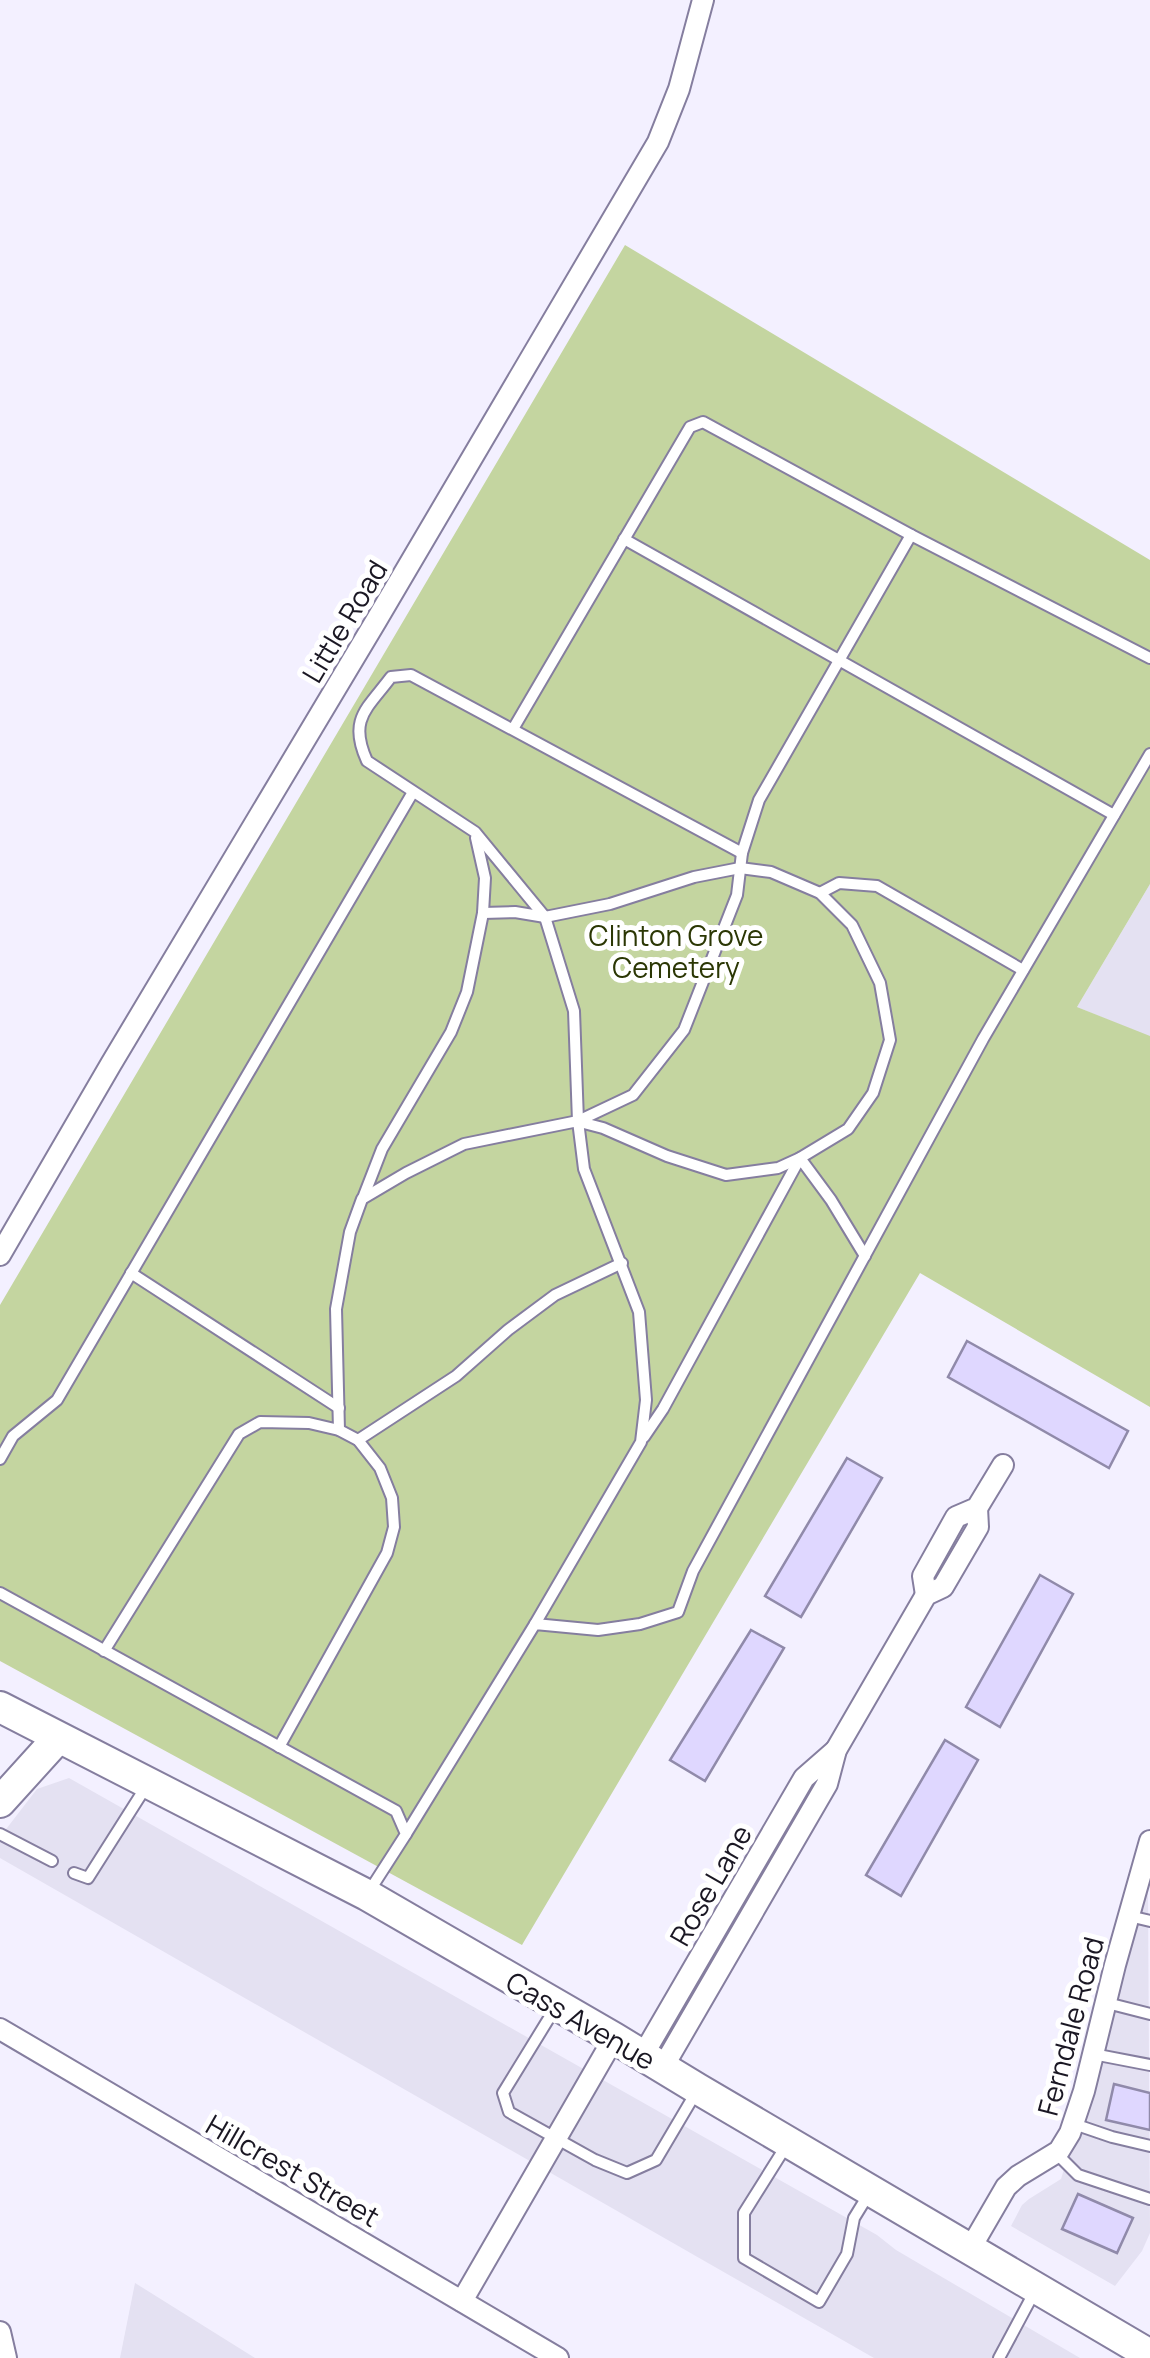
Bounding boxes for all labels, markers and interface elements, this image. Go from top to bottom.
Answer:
street label: Little Road [293,553,395,689]
park label: Clinton Grove Cemetery [589,916,763,986]
street label: Rose Lane [660,1818,760,1952]
street label: Ferndale Road [1028,1932,1112,2120]
street label: Cass Avenue [499,1962,663,2078]
street label: Hillcrest Street [199,2105,387,2235]

